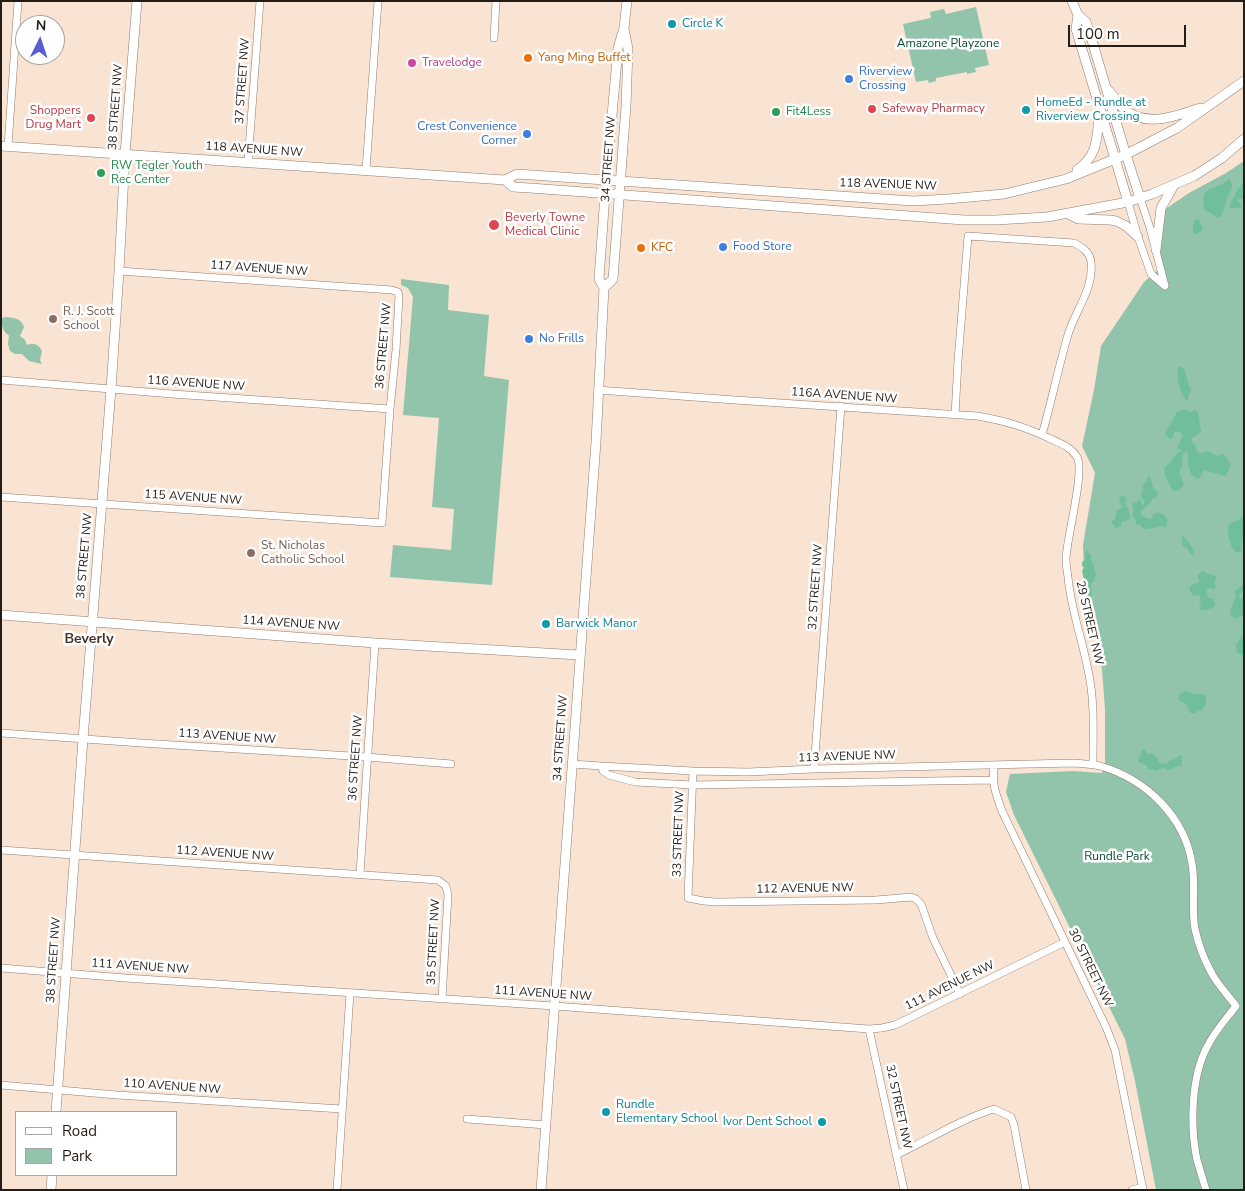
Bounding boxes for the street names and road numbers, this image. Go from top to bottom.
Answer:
street label: 37 STREET NW [233,38,253,124]
street label: 38 STREET NW [106,64,126,150]
street label: 34 STREET NW [599,116,619,202]
street label: 118 AVENUE NW [205,139,303,161]
street label: 118 AVENUE NW [839,176,937,194]
street label: 117 AVENUE NW [210,258,308,280]
street label: 36 STREET NW [373,302,395,390]
street label: 116 AVENUE NW [147,373,245,395]
street label: 116A AVENUE NW [790,385,898,407]
street label: 115 AVENUE NW [144,487,242,509]
street label: 38 STREET NW [74,512,96,600]
street label: 32 STREET NW [806,544,826,630]
street label: 29 STREET NW [1072,579,1106,667]
street label: 114 AVENUE NW [242,613,340,635]
street label: 34 STREET NW [551,695,571,781]
street label: 36 STREET NW [346,715,366,801]
street label: 113 AVENUE NW [178,726,276,748]
street label: 113 AVENUE NW [798,748,896,766]
street label: 33 STREET NW [670,791,688,877]
street label: 112 AVENUE NW [176,843,274,865]
street label: 112 AVENUE NW [756,881,854,897]
street label: 35 STREET NW [425,899,443,985]
street label: 38 STREET NW [44,917,64,1003]
street label: 30 STREET NW [1065,926,1115,1010]
street label: 111 AVENUE NW [91,956,189,978]
street label: 111 AVENUE NW [903,958,997,1014]
street label: 111 AVENUE NW [494,983,592,1005]
street label: 32 STREET NW [882,1063,914,1151]
street label: 110 AVENUE NW [123,1076,221,1098]

